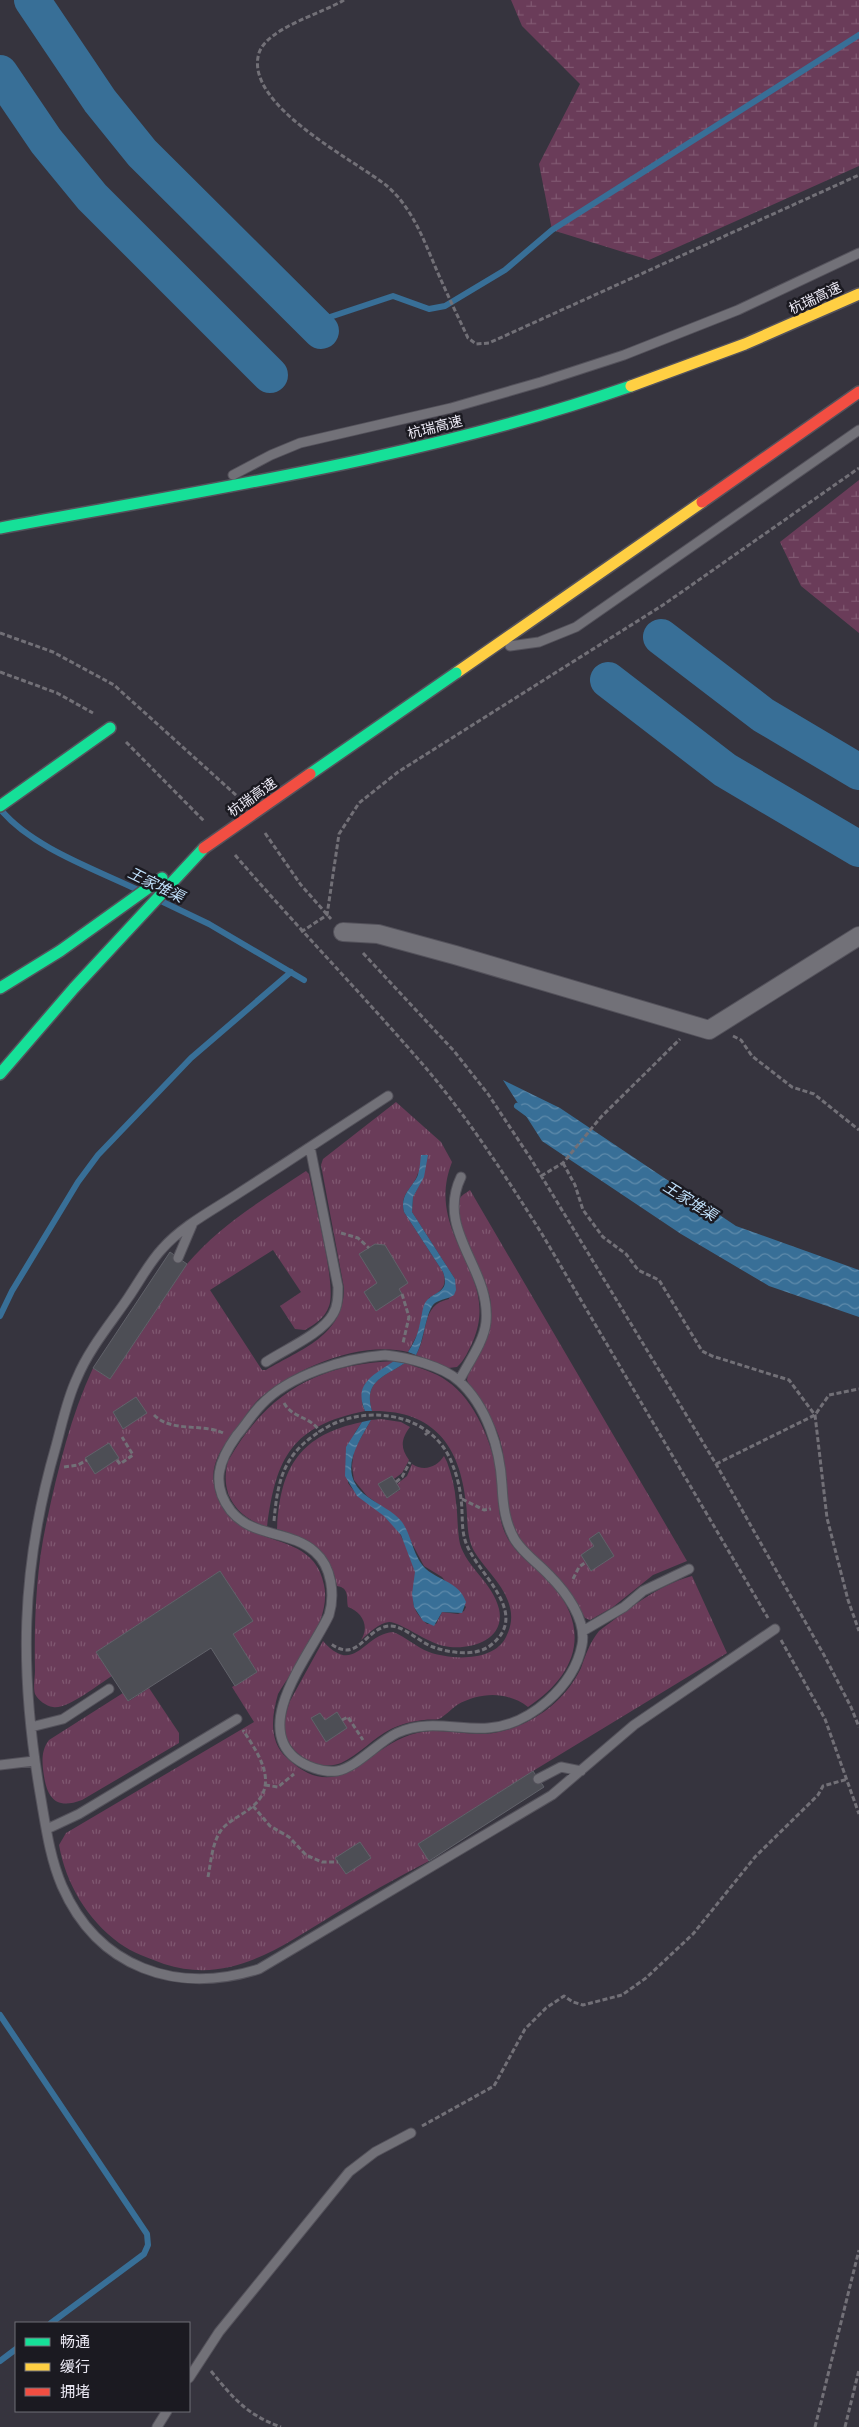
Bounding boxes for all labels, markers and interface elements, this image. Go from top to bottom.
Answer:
street label: 杭瑞高速 [785,277,845,319]
street label: 杭瑞高速 [405,411,465,443]
street label: 杭瑞高速 [223,773,281,821]
water label: 王家堆渠 [125,862,190,908]
water label: 王家堆渠 [659,1176,723,1226]
legend [15,2322,190,2412]
text: 畅通 [60,2331,90,2352]
text: 缓行 [60,2356,90,2377]
text: 拥堵 [60,2381,90,2402]

